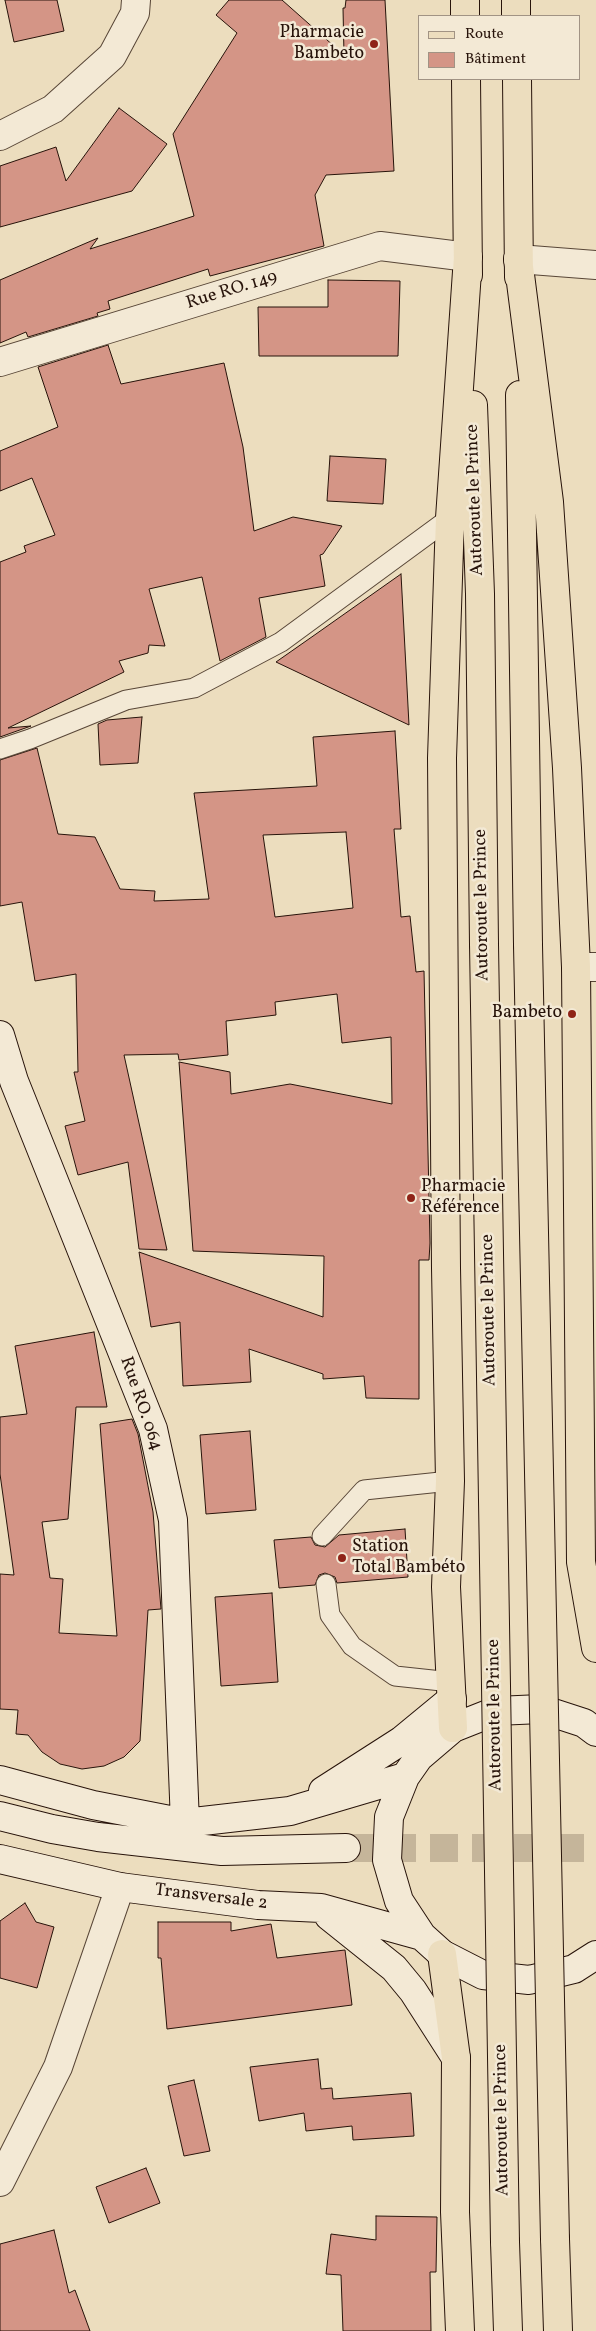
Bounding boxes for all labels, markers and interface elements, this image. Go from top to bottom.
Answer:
legend [418,15,581,80]
place label: Pharmacie Bambeto [279,23,364,66]
text: Route [465,24,504,45]
marker: Pharmacie Bambeto [368,38,380,50]
text: Bâtiment [465,49,526,70]
street label: Rue RO. 149 [184,267,280,315]
street label: Autoroute le Prince [463,424,489,576]
street label: Autoroute le Prince [471,829,495,981]
place label: Bambeto [492,1003,562,1025]
marker: Bambeto [566,1008,578,1020]
place label: Pharmacie Référence [421,1177,506,1220]
marker: Pharmacie Référence [405,1192,417,1204]
street label: Autoroute le Prince [478,1234,502,1386]
street label: Rue RO. 064 [114,1354,166,1454]
place label: Station Total Bambéto [352,1537,465,1580]
marker: Station Total Bambéto [336,1552,348,1564]
street label: Autoroute le Prince [484,1639,508,1791]
street label: Transversale 2 [153,1880,269,1916]
street label: Autoroute le Prince [491,2044,515,2196]

